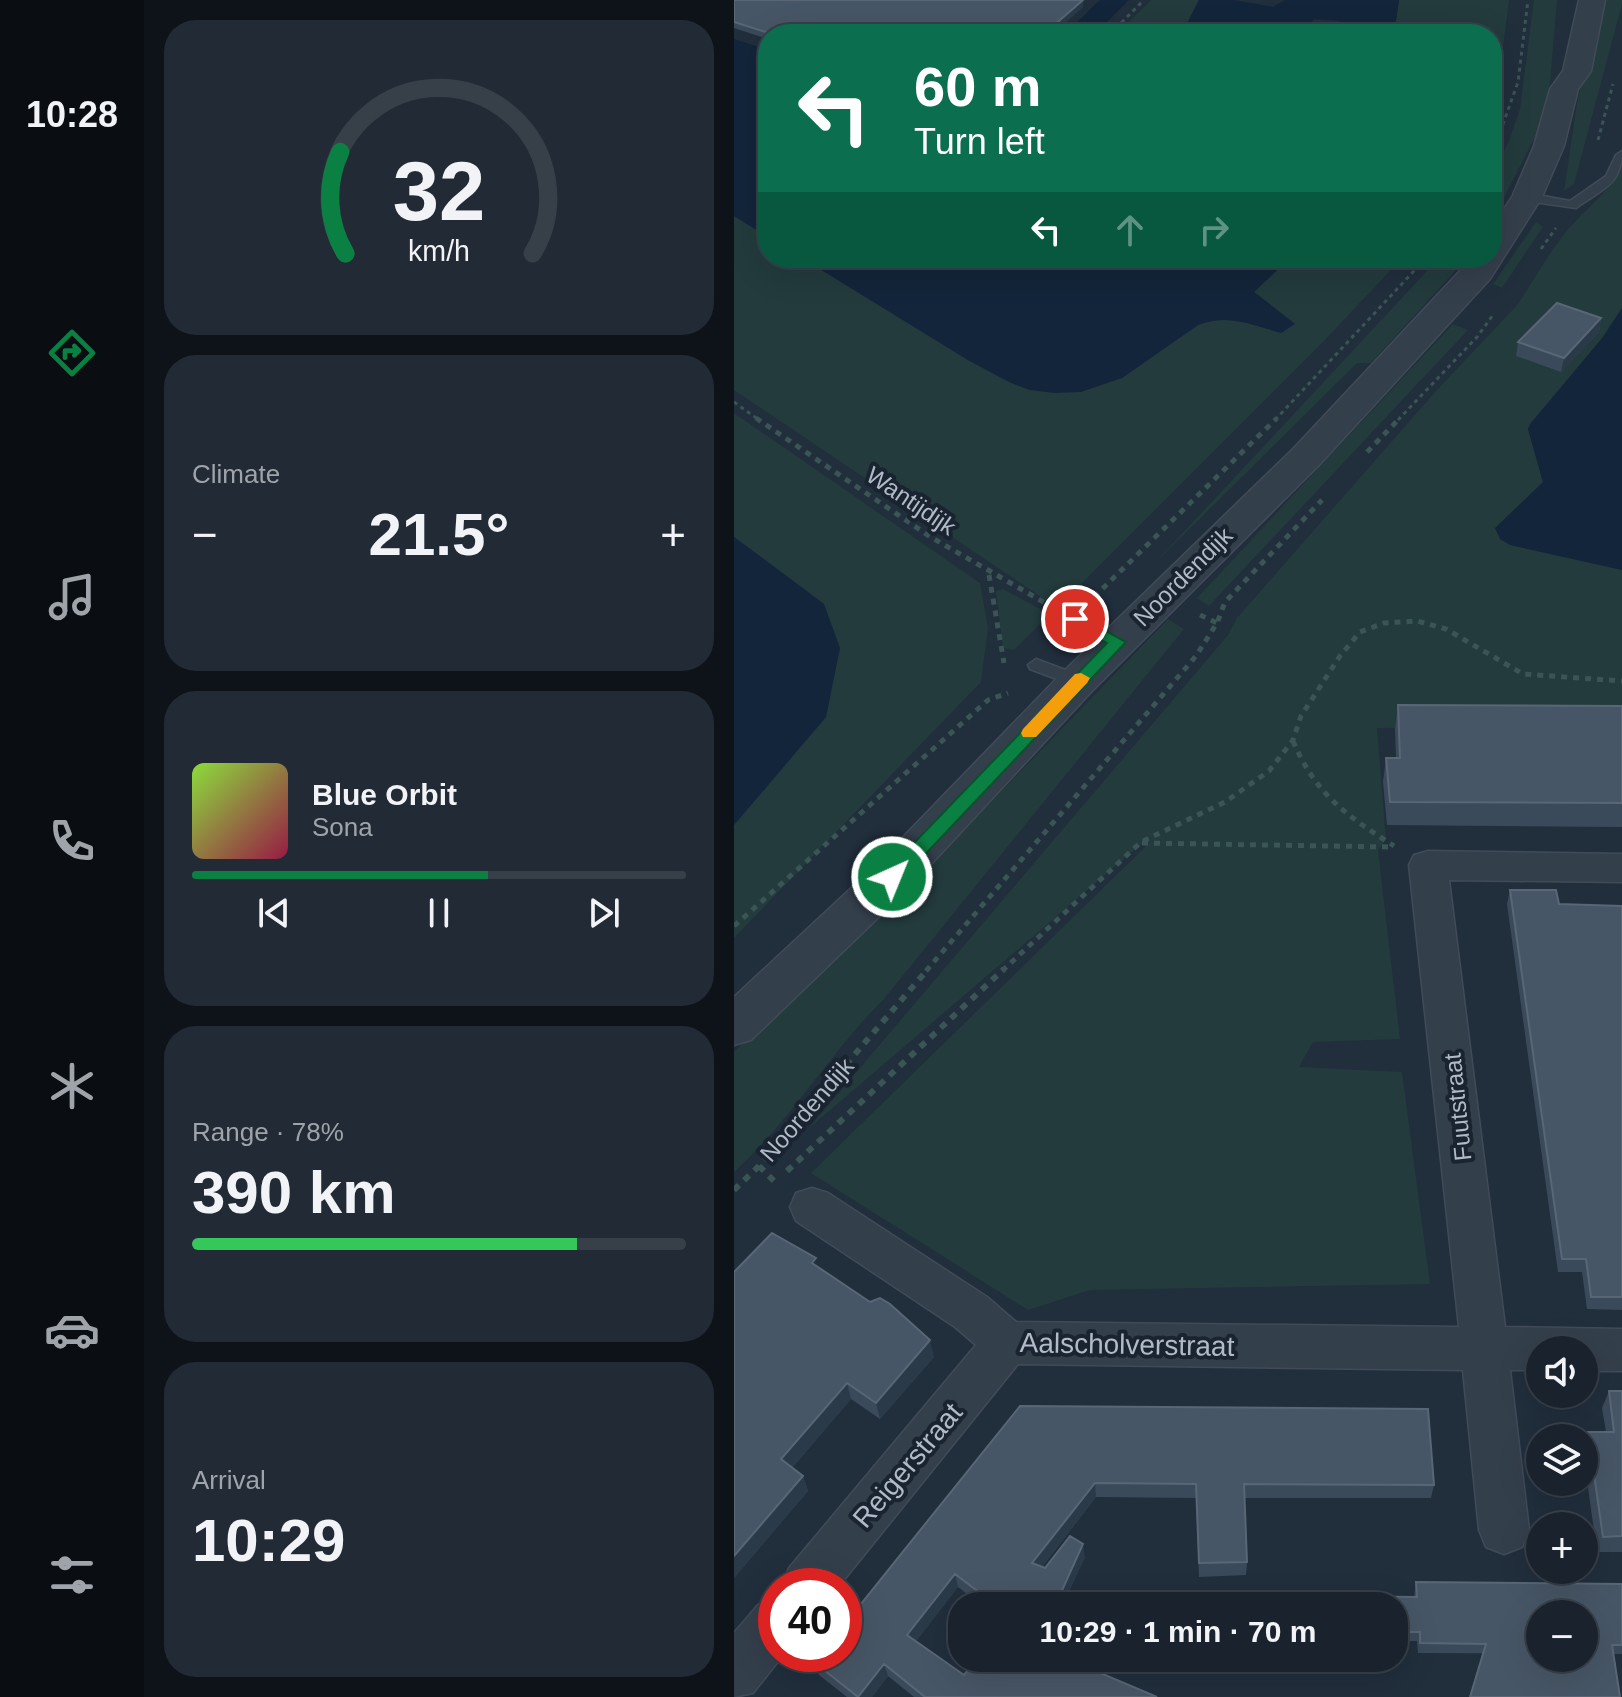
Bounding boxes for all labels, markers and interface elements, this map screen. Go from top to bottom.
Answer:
text: 60 m [914,55,1042,118]
icon: left [782,56,886,160]
text: 10:28 [26,94,118,135]
text: Turn left [914,121,1045,162]
text: 32 [393,144,485,237]
icon: left [1024,208,1068,252]
icon: ahead [1108,208,1152,252]
icon: right [1192,208,1236,252]
text: km/h [408,235,470,267]
icon: directions [44,325,100,381]
text: Climate [192,459,280,489]
street label: Wantijdijk [862,461,962,541]
text: 21.5° [369,501,509,568]
text: − [192,510,218,559]
text: + [660,510,686,559]
street label: Noordendijk [1128,521,1238,631]
icon: music [44,569,100,625]
pin [1041,585,1109,653]
icon: arrive [1053,597,1097,641]
text: Blue Orbit [312,778,457,811]
text: Sona [312,812,373,842]
icon: phone [44,813,100,869]
position arrow [850,835,934,919]
icon: previous [252,891,296,935]
icon: pause [417,891,461,935]
icon: next [582,891,626,935]
street label: Noordendijk [754,1052,859,1167]
street label: Fuutstraat [1438,1052,1477,1162]
icon: climate [44,1058,100,1114]
text: Range · 78% [192,1117,344,1147]
text: 390 km [192,1159,396,1226]
icon: car [44,1302,100,1358]
street label: Aalscholverstraat [1019,1327,1235,1362]
map controls [1526,1336,1598,1672]
button: sound [1526,1336,1598,1408]
street label: Reigerstraat [846,1397,968,1534]
button: layers [1526,1424,1598,1496]
text: Arrival [192,1465,266,1495]
text: 10:29 [192,1507,345,1574]
button: + [1526,1512,1598,1584]
icon: filters [44,1547,100,1603]
speed limit sign: 40 [758,1568,862,1672]
button: − [1526,1600,1598,1672]
text: 10:29 · 1 min · 70 m [1040,1615,1316,1648]

